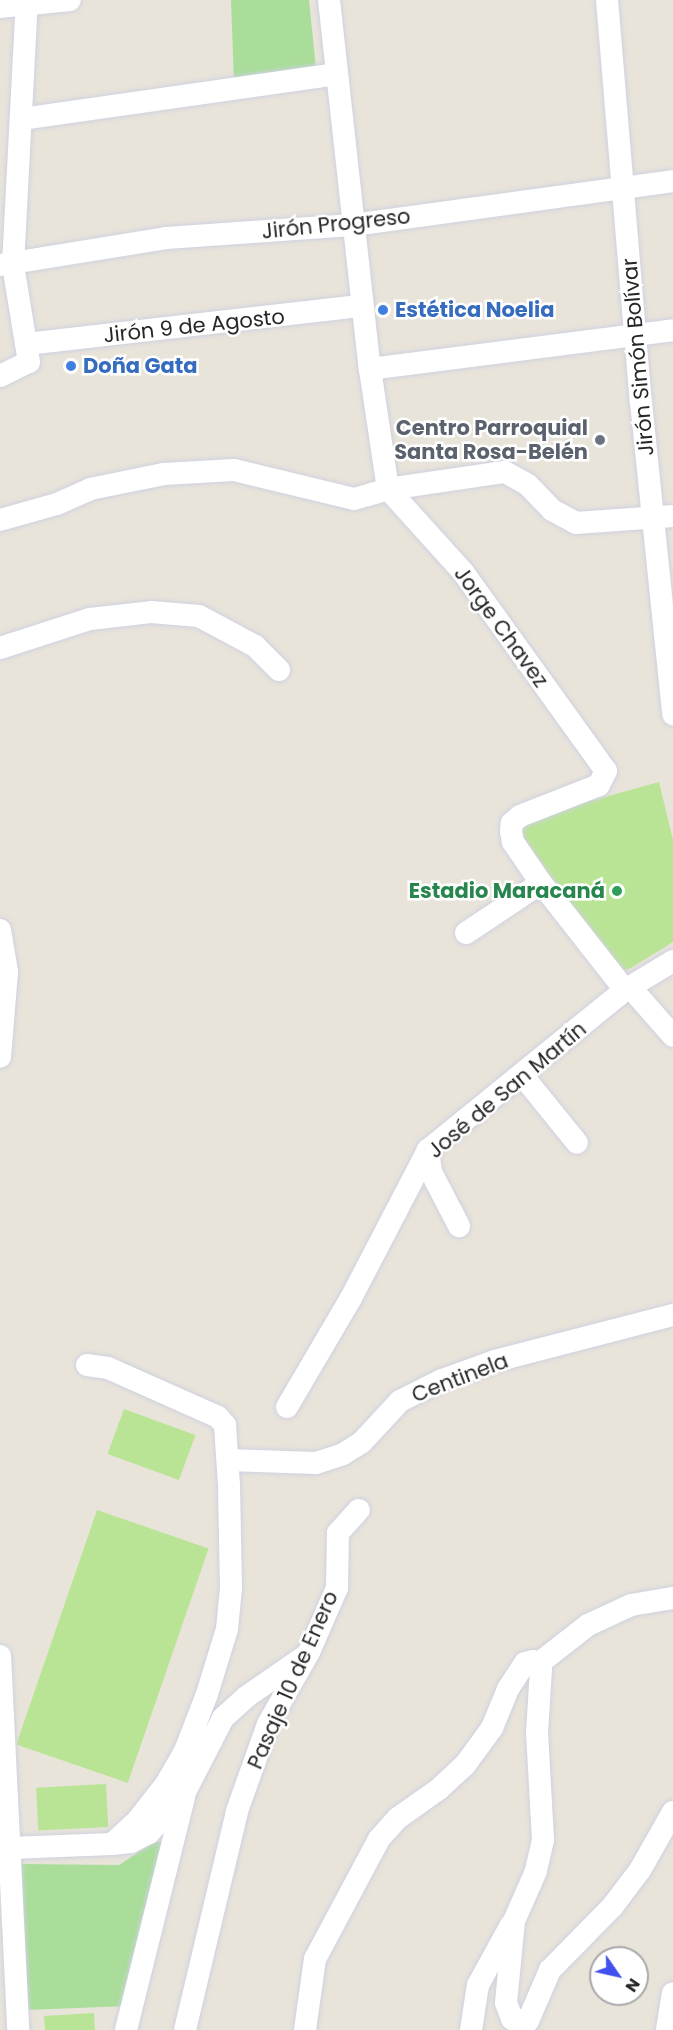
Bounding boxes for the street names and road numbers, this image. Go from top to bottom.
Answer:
street label: Jirón Progreso [260,204,412,244]
street label: Jirón Simón Bolívar [617,257,659,457]
street label: Jirón 9 de Agosto [102,304,286,348]
street label: Jorge Chavez [449,562,553,692]
street label: José de San Martín [423,1016,591,1164]
street label: Centinela [408,1348,512,1408]
street label: Pasaje 10 de Enero [242,1587,344,1773]

